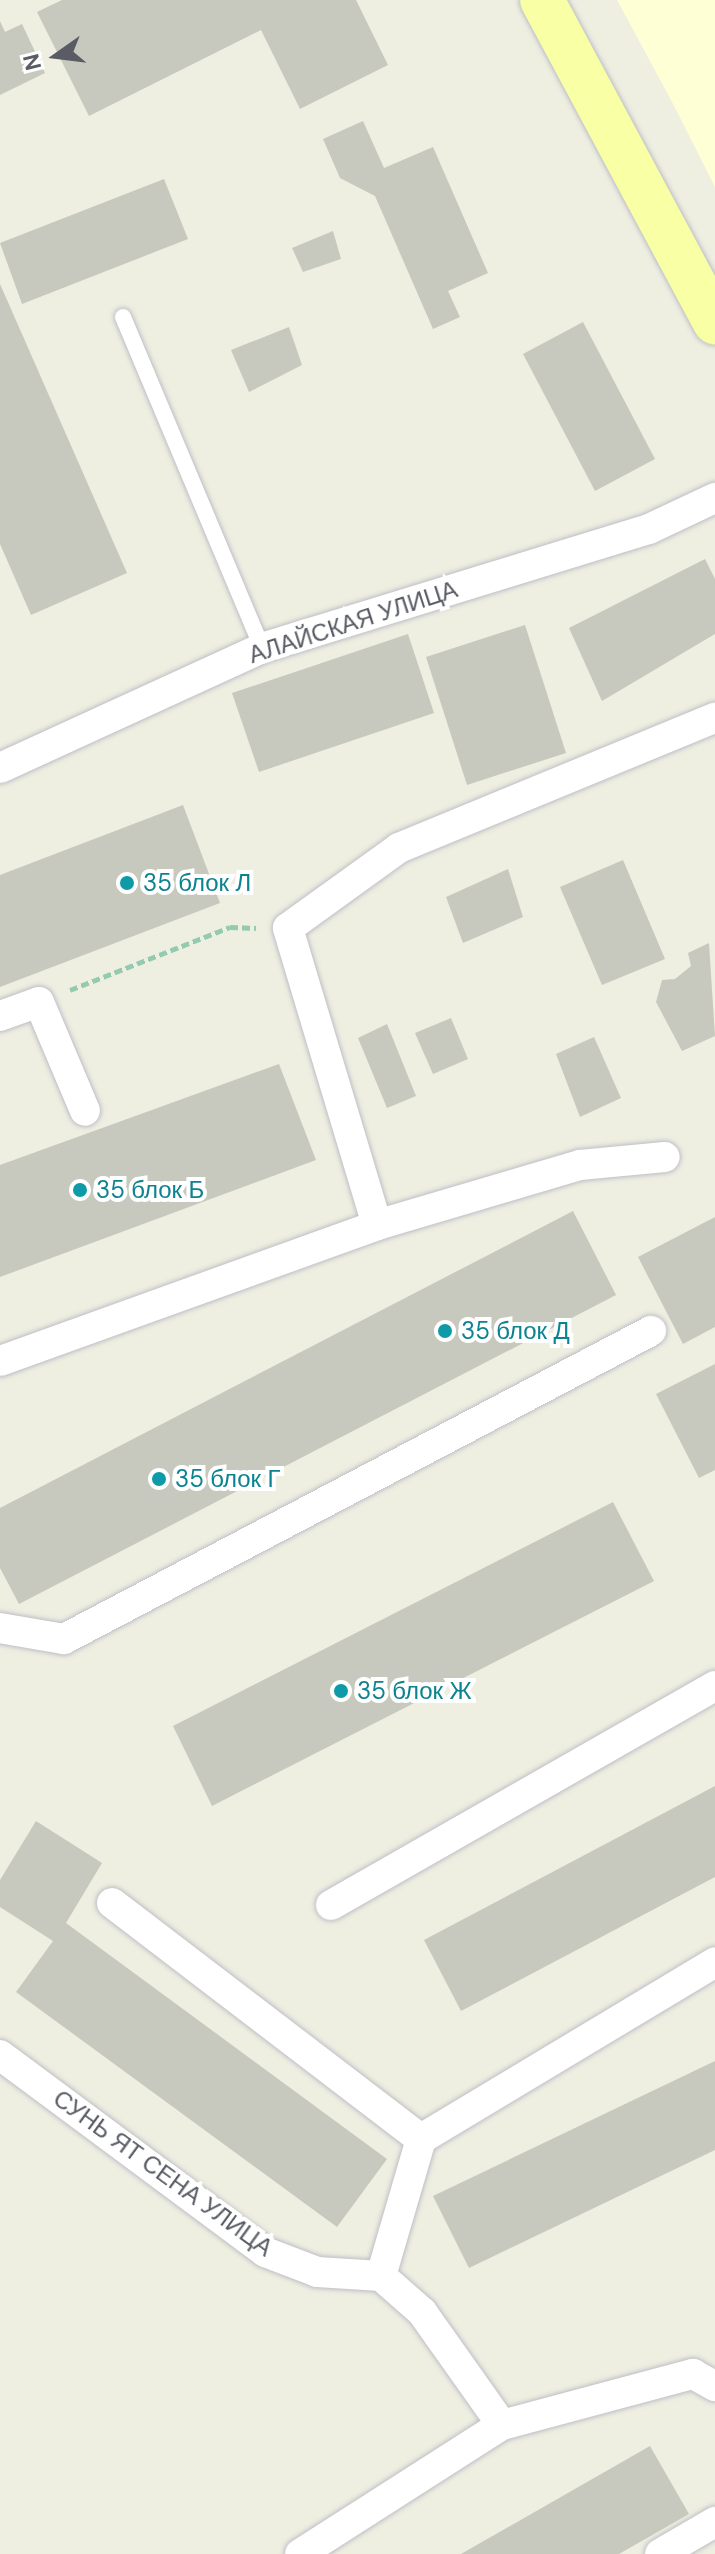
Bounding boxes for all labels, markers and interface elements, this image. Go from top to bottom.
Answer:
north arrow [16,16,96,96]
text: N [16,51,48,73]
street label: АЛАЙСКАЯ УЛИЦА [245,575,461,669]
place label: 35 блок Л [143,869,251,897]
marker: 35 блок Л [118,874,136,892]
place label: 35 блок Б [96,1176,204,1204]
marker: 35 блок Б [71,1181,89,1199]
place label: 35 блок Д [461,1317,570,1345]
marker: 35 блок Д [436,1322,454,1340]
place label: 35 блок Г [175,1465,280,1493]
marker: 35 блок Г [150,1470,168,1488]
place label: 35 блок Ж [357,1677,472,1705]
marker: 35 блок Ж [332,1682,350,1700]
street label: СУНЬ ЯТ СЕНА УЛИЦА [48,2084,278,2262]

